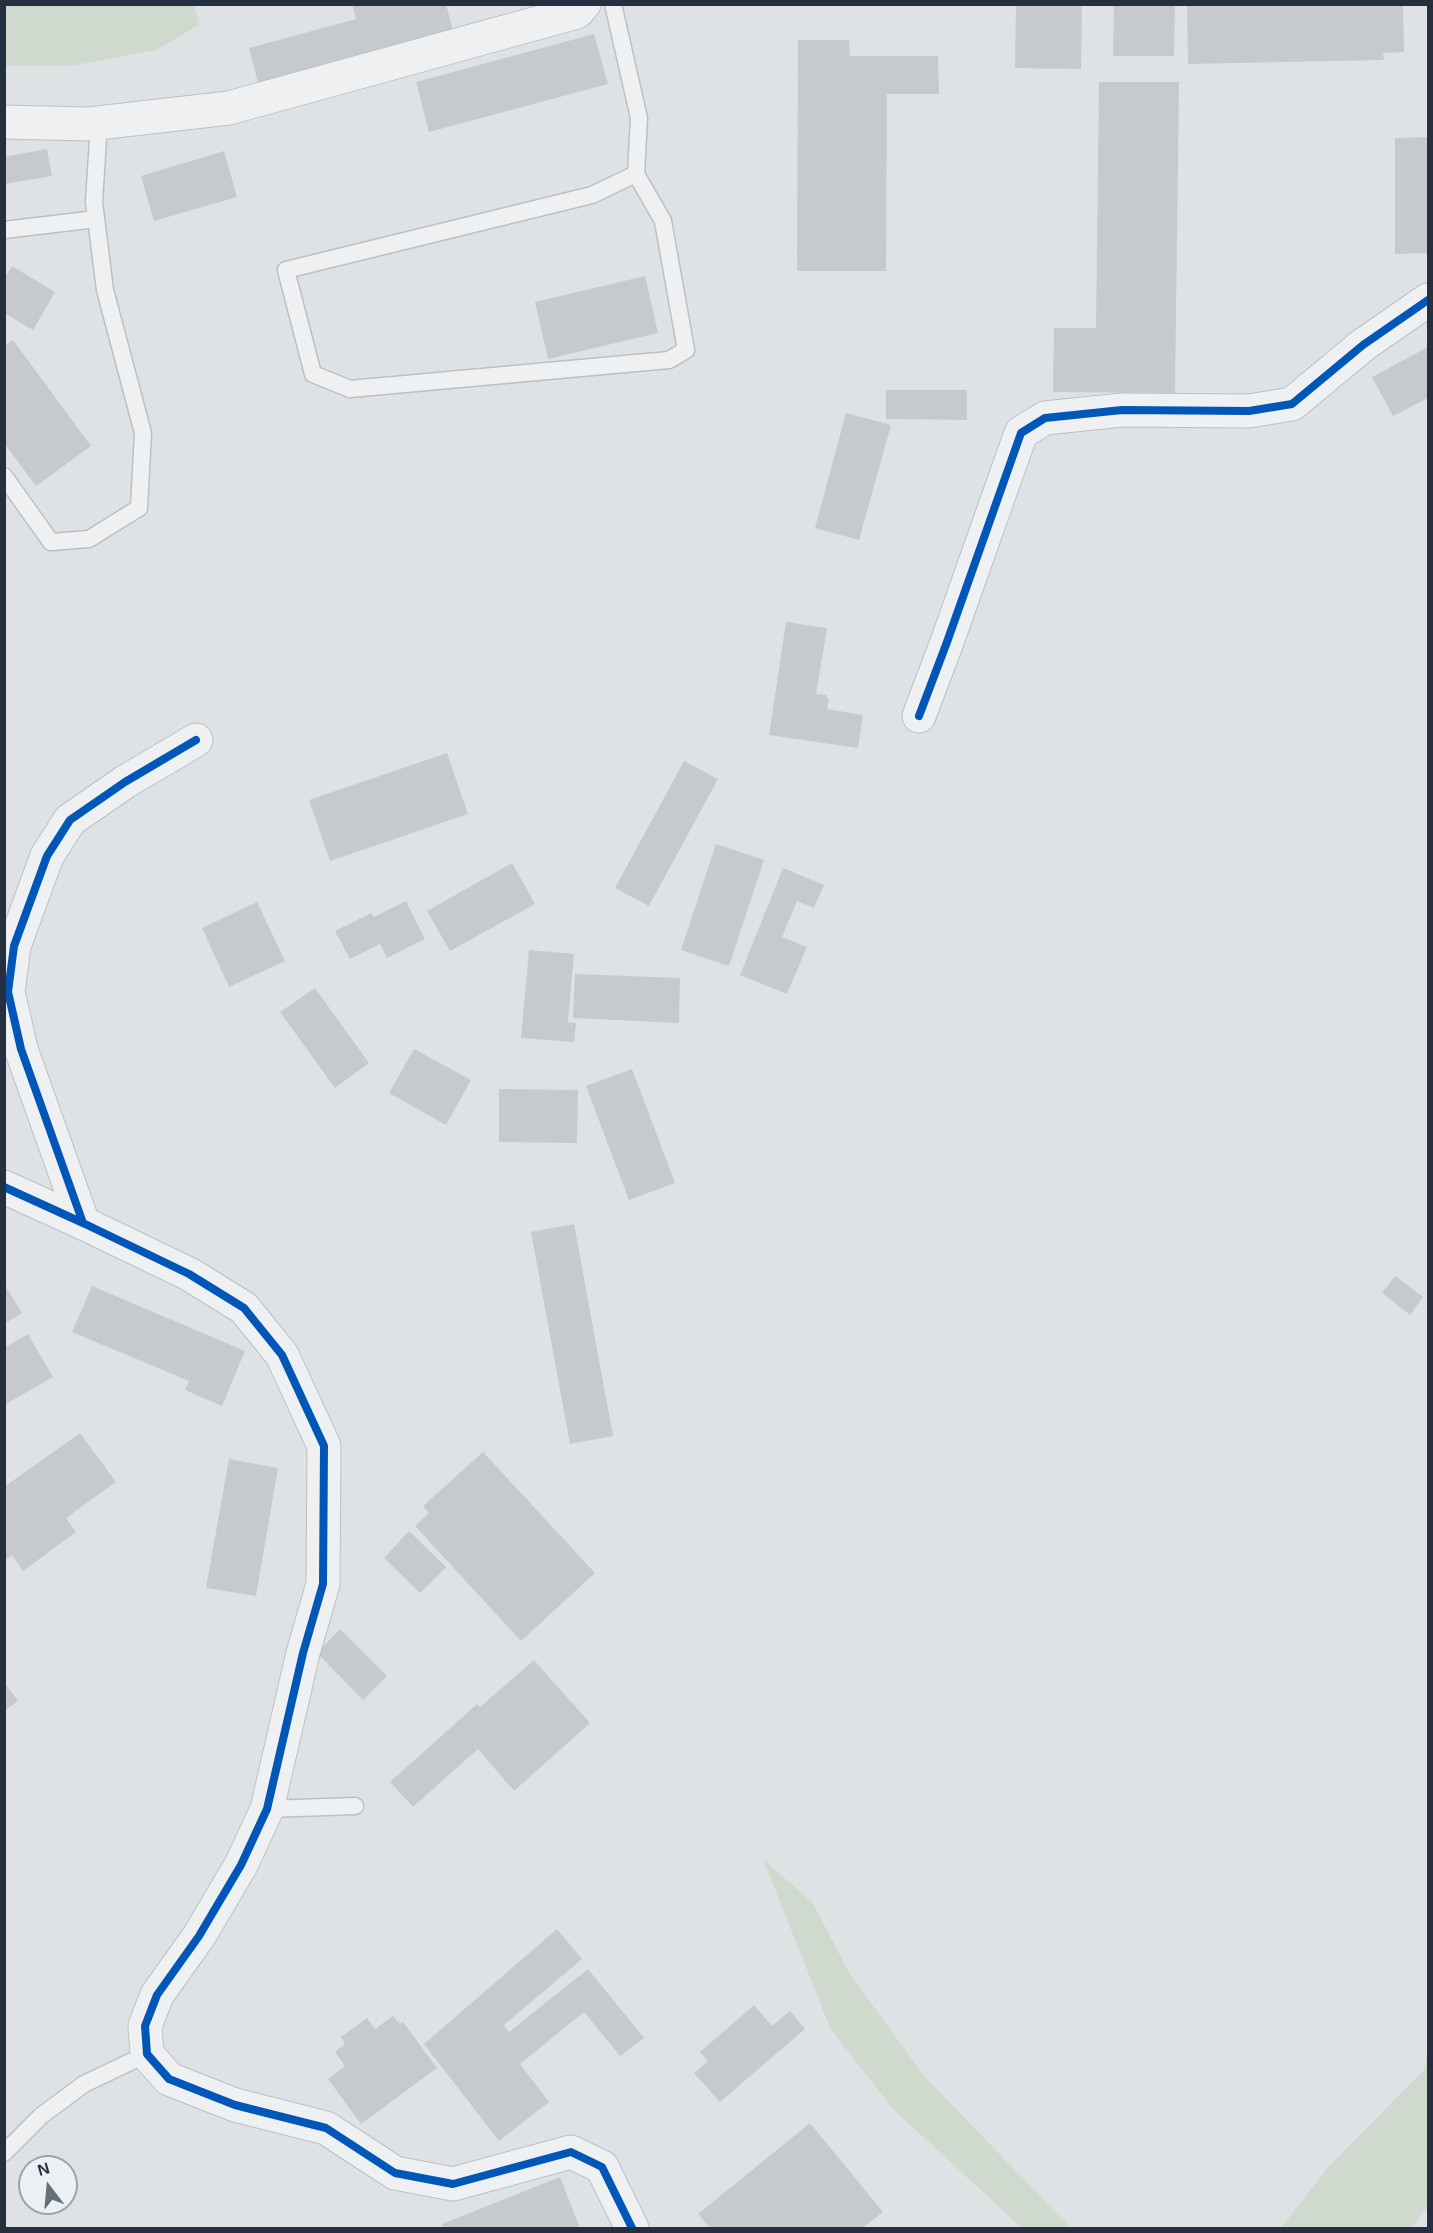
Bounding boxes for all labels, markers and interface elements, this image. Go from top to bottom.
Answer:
north arrow [18,2155,78,2215]
text: N [36,2159,51,2179]

